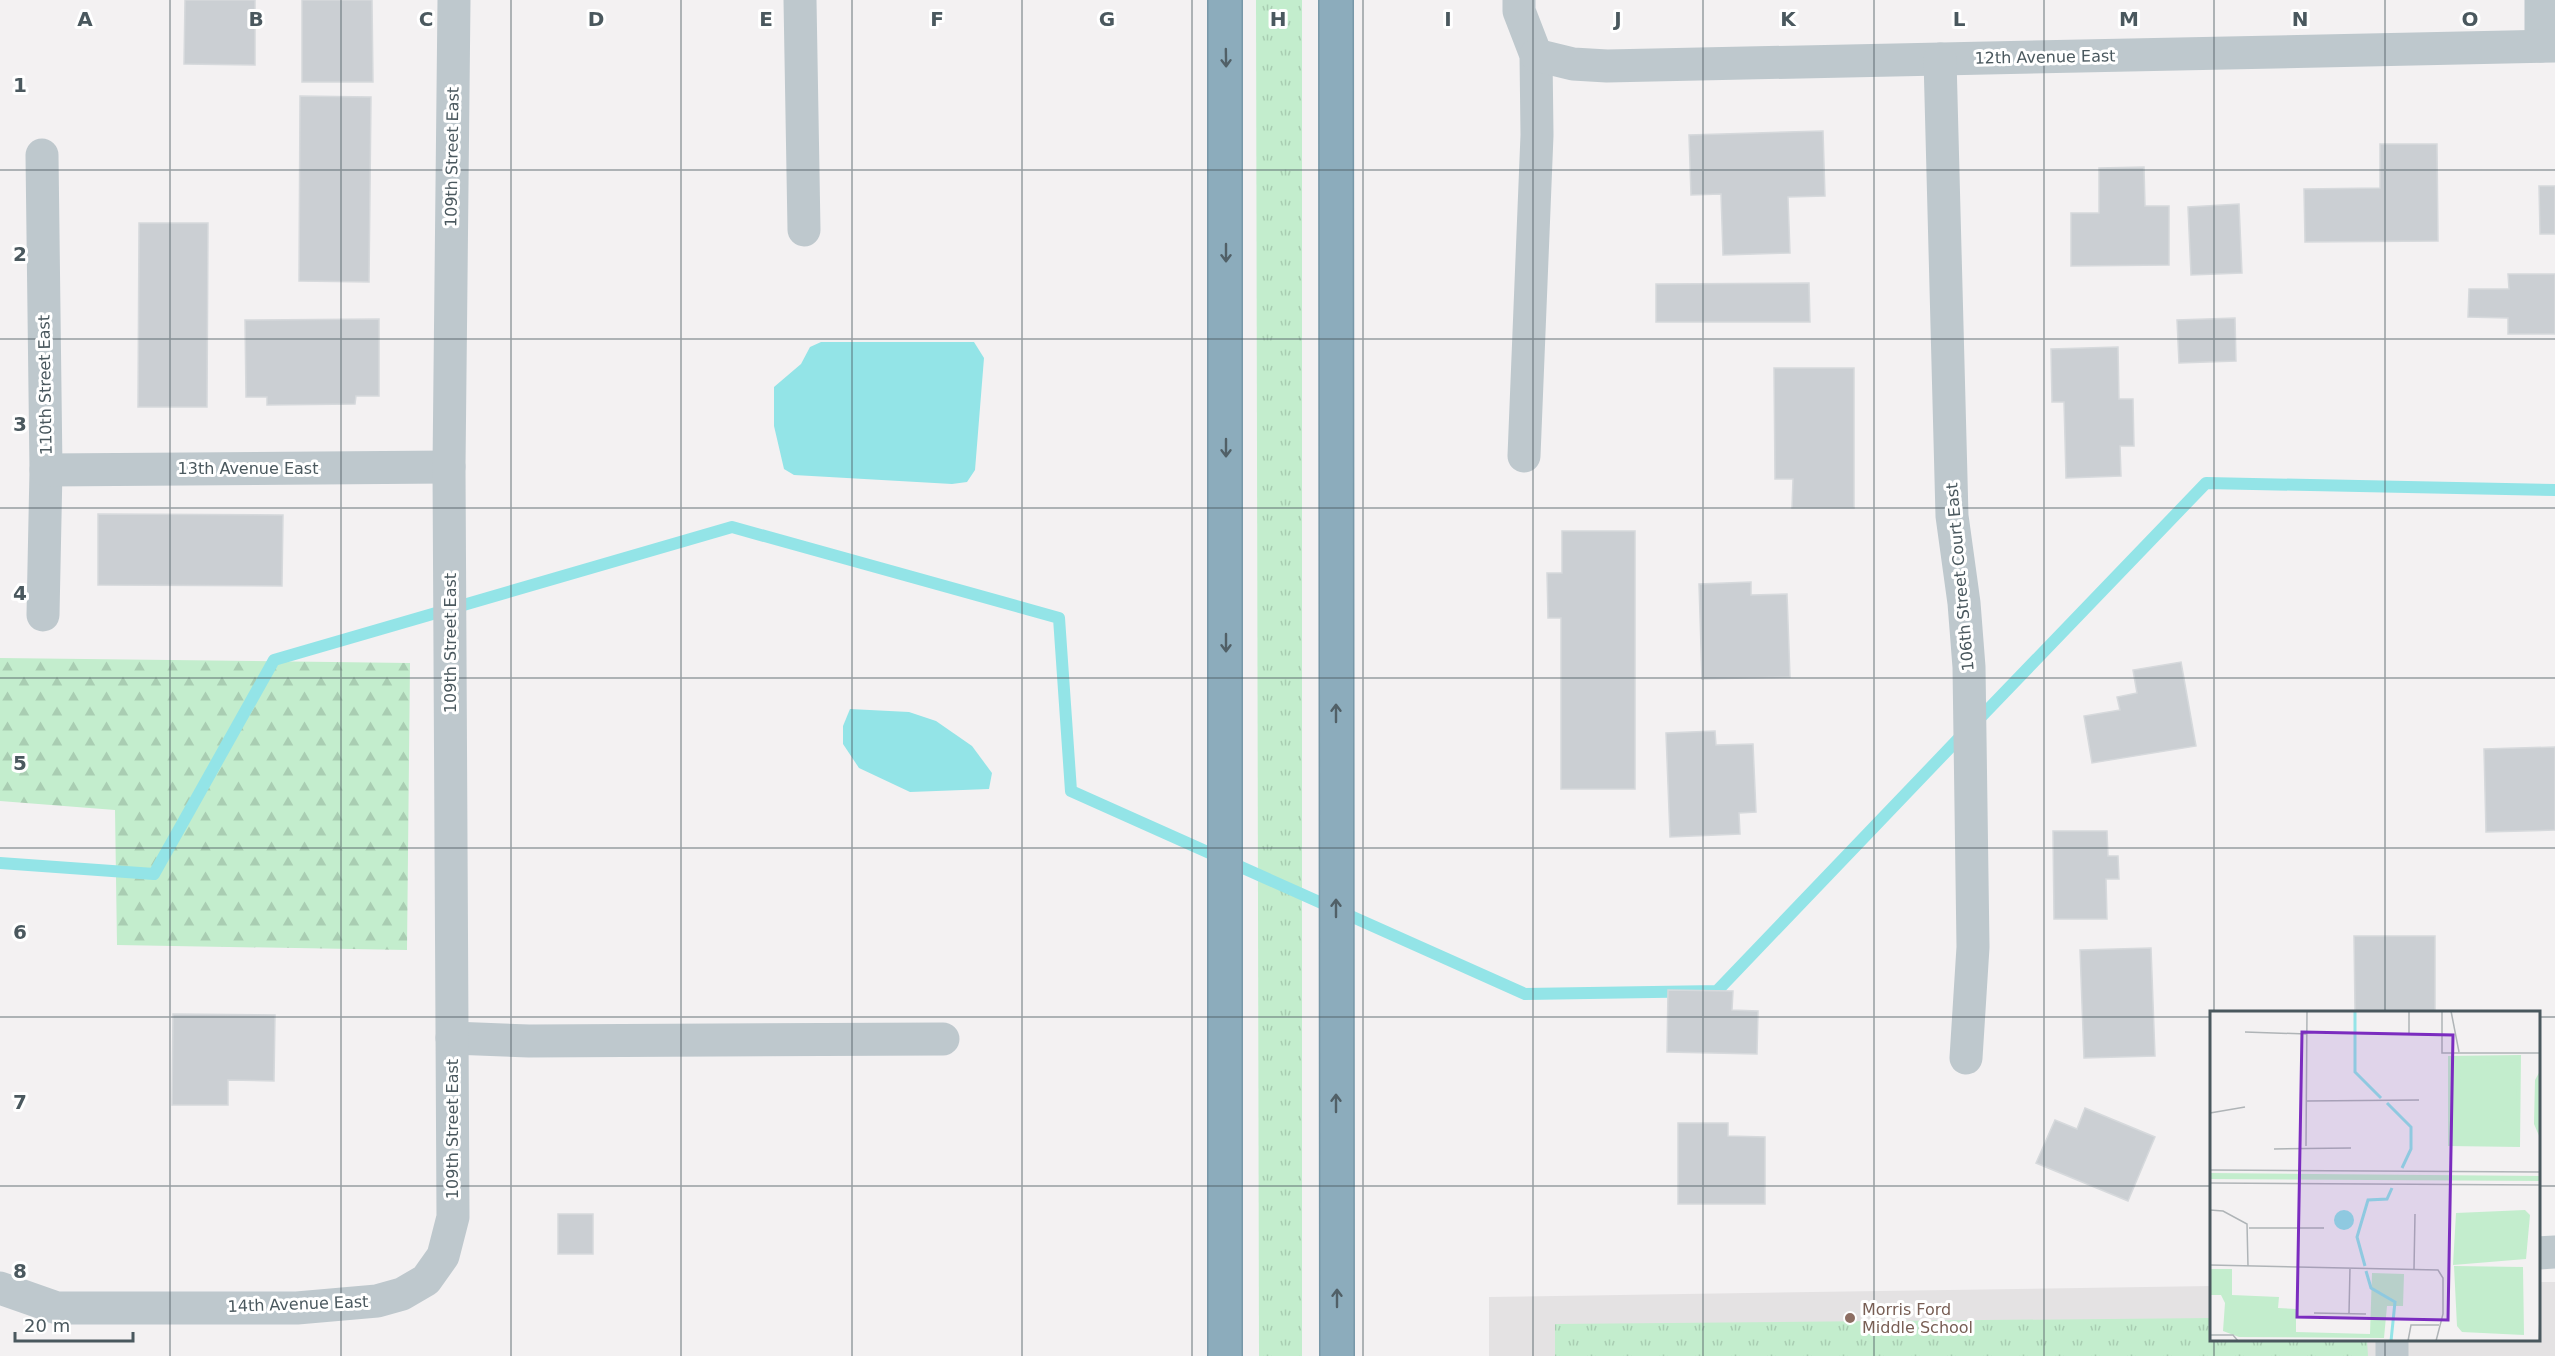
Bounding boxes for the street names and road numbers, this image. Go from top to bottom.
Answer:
street label: 12th Avenue East [1974,46,2116,68]
street label: 109th Street East [441,87,463,227]
street label: 110th Street East [34,315,56,455]
street label: 13th Avenue East [178,459,318,478]
street label: 106th Street Court East [1942,482,1978,672]
street label: 109th Street East [441,573,460,713]
street label: 109th Street East [443,1059,462,1199]
street label: 14th Avenue East [227,1292,369,1316]

